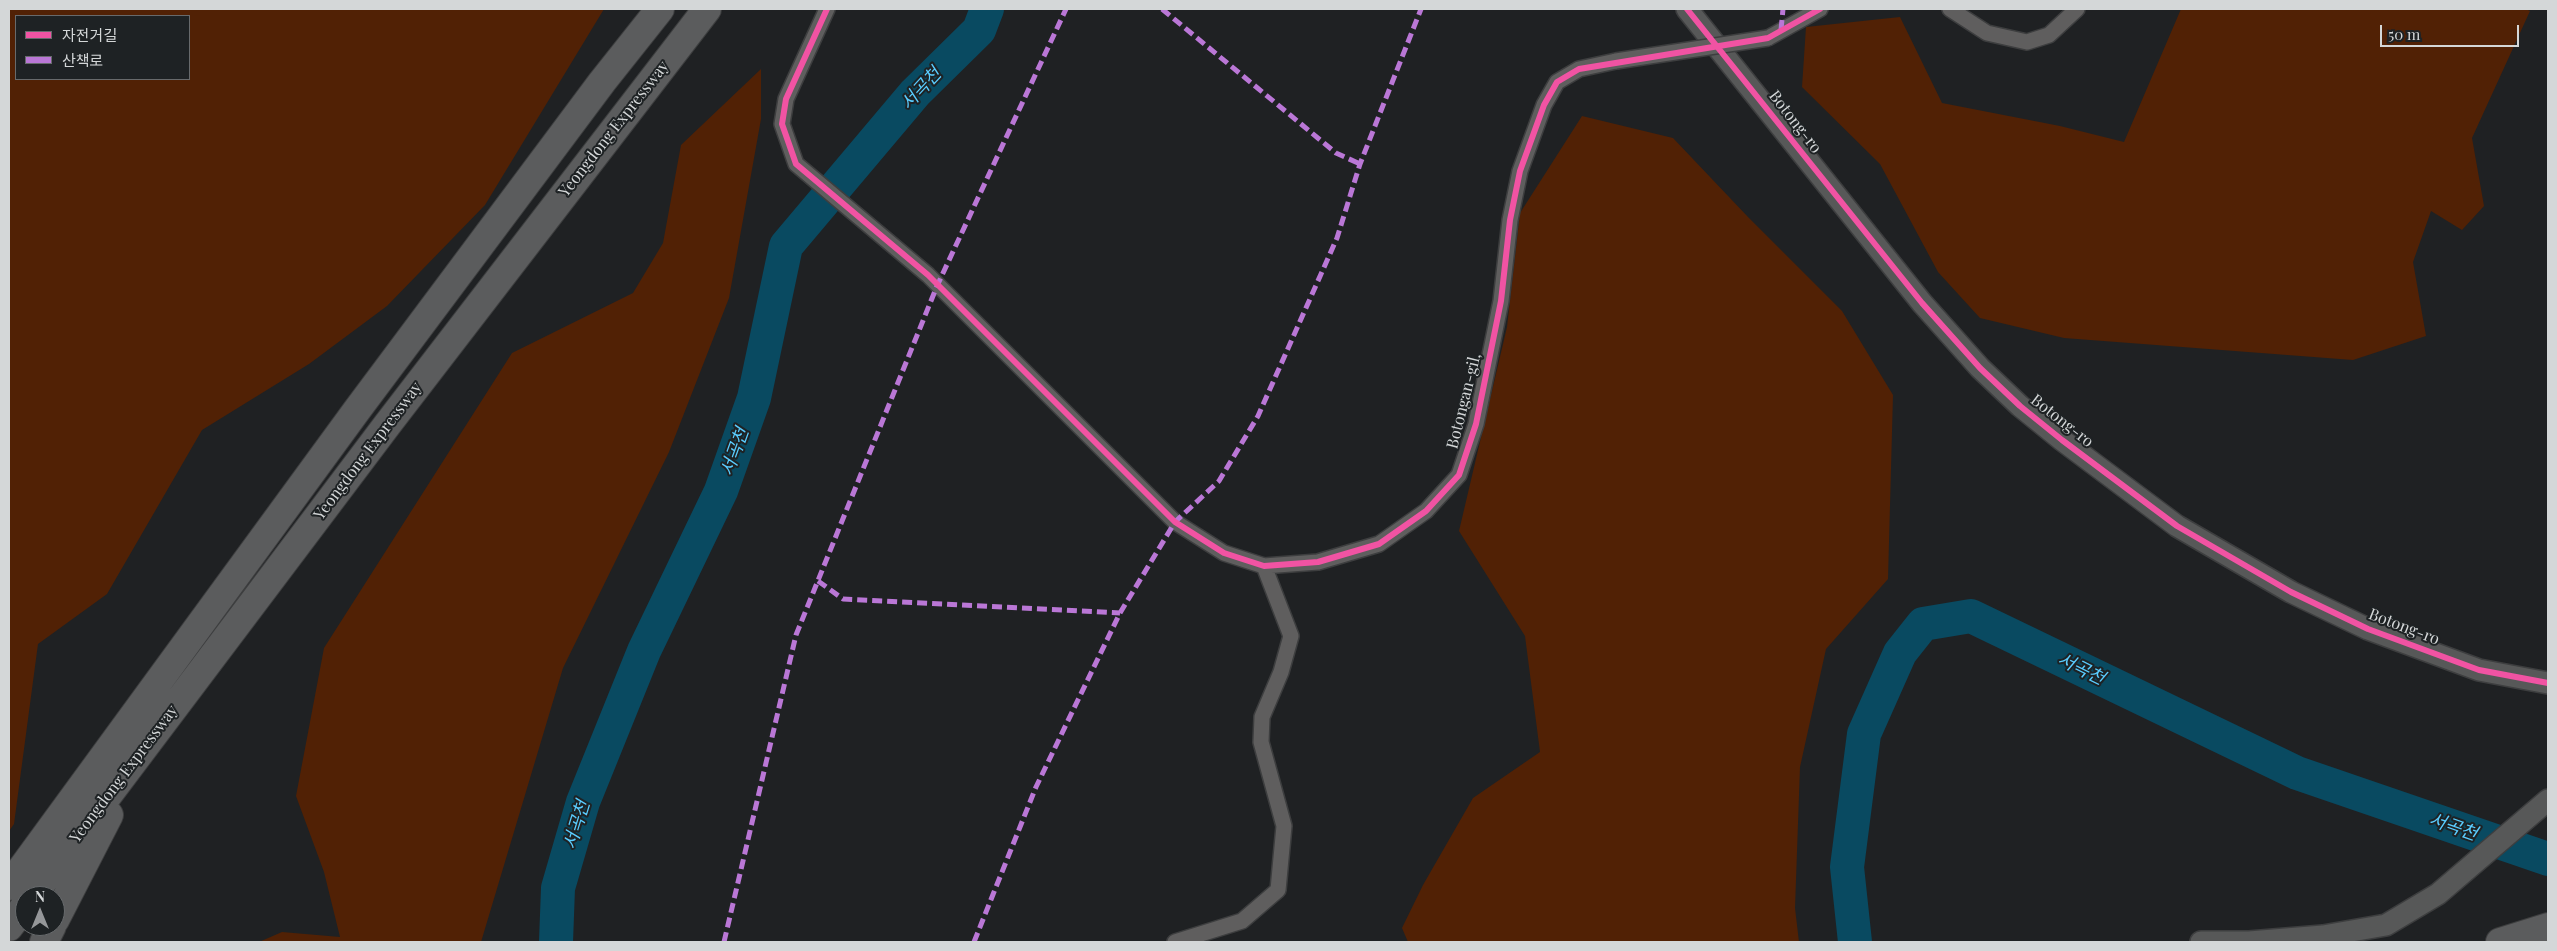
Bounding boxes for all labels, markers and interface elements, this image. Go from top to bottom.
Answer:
legend [15,15,190,80]
scale bar [2382,15,2521,47]
text: 50 m [2388,24,2420,44]
text: 자전거길 [62,25,117,45]
text: 산책로 [62,50,103,70]
street label: Yeongdong Expressway [555,57,673,201]
water label: 서곡천 [896,63,946,115]
street label: Botong-ro [1765,87,1825,157]
street label: Botongan-gil, [1443,351,1485,451]
street label: Yeongdong Expressway [310,378,426,524]
street label: Botong-ro [2027,391,2097,451]
water label: 서곡천 [716,425,754,479]
street label: Botong-ro [2366,605,2442,649]
water label: 서곡천 [2054,648,2108,690]
street label: Yeongdong Expressway [66,701,182,847]
water label: 서곡천 [559,798,595,852]
water label: 서곡천 [2426,809,2480,845]
north arrow [15,886,65,936]
text: N [35,887,45,906]

